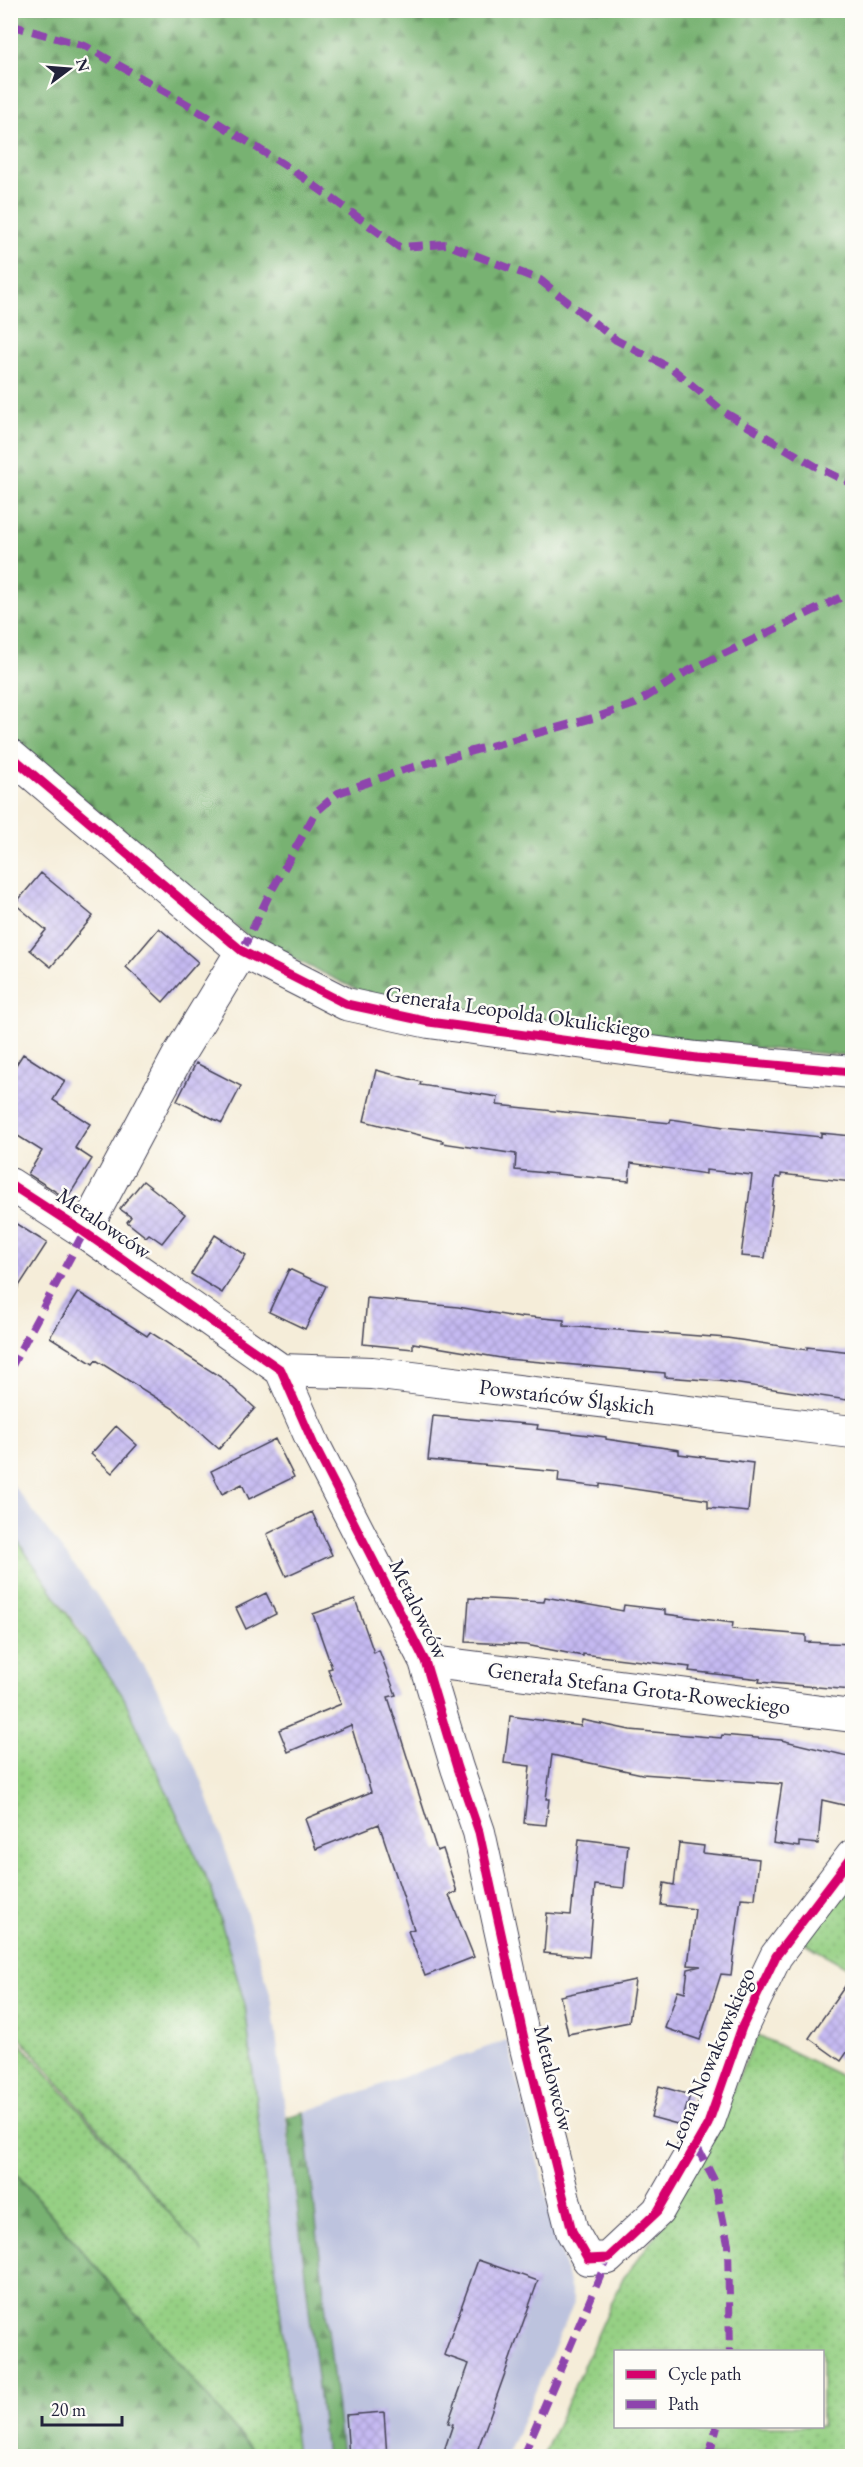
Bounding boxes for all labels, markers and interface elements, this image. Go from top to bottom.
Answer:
north arrow [39,39,99,99]
text: N [71,56,95,74]
street label: Generała Leopolda Okulickiego [384,979,652,1045]
street label: Metalowców [51,1181,158,1266]
street label: Powstańców Śląskich [477,1372,657,1422]
street label: Metalowców [382,1554,456,1665]
street label: Generała Stefana Grota-Roweckiego [486,1655,792,1721]
street label: Leona Nowakowskiego [658,1963,762,2155]
street label: Metalowców [527,2022,581,2135]
legend [614,2350,824,2428]
text: Cycle path [668,2362,742,2385]
scale bar [42,2389,122,2427]
text: Path [668,2392,699,2415]
text: 20 m [51,2398,86,2421]

